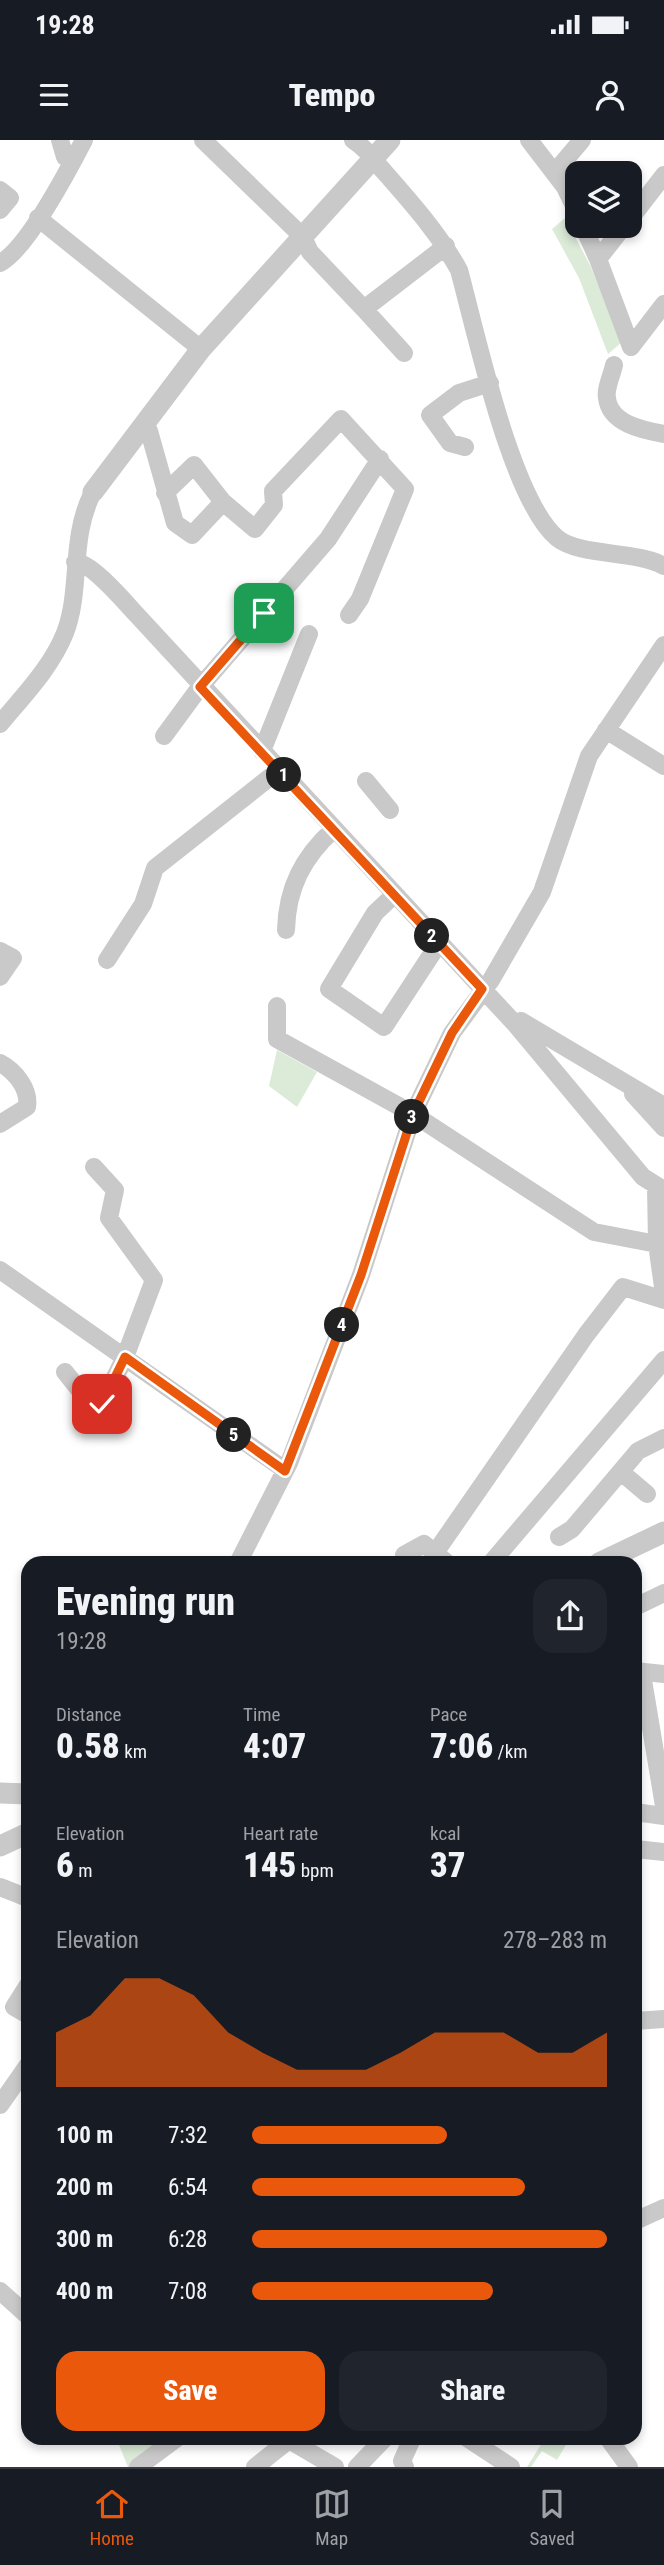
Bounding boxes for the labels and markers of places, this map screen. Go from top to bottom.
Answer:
pin [234,583,294,643]
pin: 1 [266,758,302,792]
pin: 2 [414,918,450,954]
pin: 3 [394,1100,430,1135]
pin: 4 [324,1308,360,1342]
pin [72,1374,132,1434]
pin: 5 [216,1418,252,1452]

